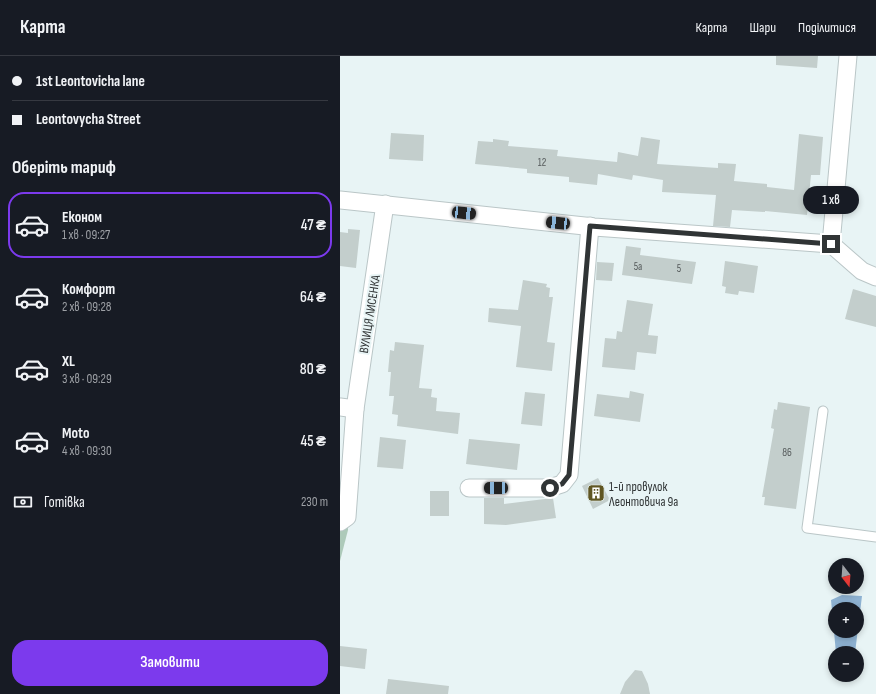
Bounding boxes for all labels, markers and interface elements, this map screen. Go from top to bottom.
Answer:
text: Карта [20,16,66,39]
text: Карта [696,19,727,36]
text: Шари [749,19,776,36]
text: Поділитися [798,19,856,36]
text: 1st Leontovicha lane [36,72,145,91]
text: Leontovycha Street [36,110,141,129]
house number: 12 [538,156,547,169]
text: Оберіть тариф [12,157,116,178]
callout: 1 хв [803,186,859,214]
text: 1 хв [822,192,840,208]
car [451,206,477,220]
icon: car [14,207,50,243]
text: Економ [62,208,102,227]
text: 47 ₴ [301,216,326,235]
car [545,216,571,230]
text: 1 хв · 09:27 [62,227,110,243]
route end [822,235,840,253]
house number: 5а [634,260,642,273]
house number: 5 [677,262,681,275]
street label: ВУЛИЦЯ ЛИСЕНКА [356,273,384,354]
icon: car [14,279,50,315]
text: Комфорт [62,280,115,299]
text: 64 ₴ [300,288,326,307]
text: 2 хв · 09:28 [62,299,112,315]
icon: car [14,351,50,387]
text: XL [62,352,75,371]
text: 80 ₴ [300,360,326,379]
text: 3 хв · 09:29 [62,371,112,387]
icon: car [14,423,50,459]
text: Moto [62,424,89,443]
text: 45 ₴ [301,432,326,451]
text: 4 хв · 09:30 [62,443,112,459]
house number: 86 [782,446,792,459]
route start [541,479,559,497]
place label: 1-й провулок Леонтовича 9а [608,479,678,510]
car [484,482,508,494]
building icon: 1-й провулок Леонтовича 9а [586,483,606,503]
icon: cash [12,491,34,513]
text: Готівка [44,493,85,512]
text: 230 m [301,494,328,510]
north arrow [828,558,864,594]
map controls [828,558,864,682]
button: + [828,602,864,638]
button: Замовити [12,640,328,686]
button: − [828,646,864,682]

